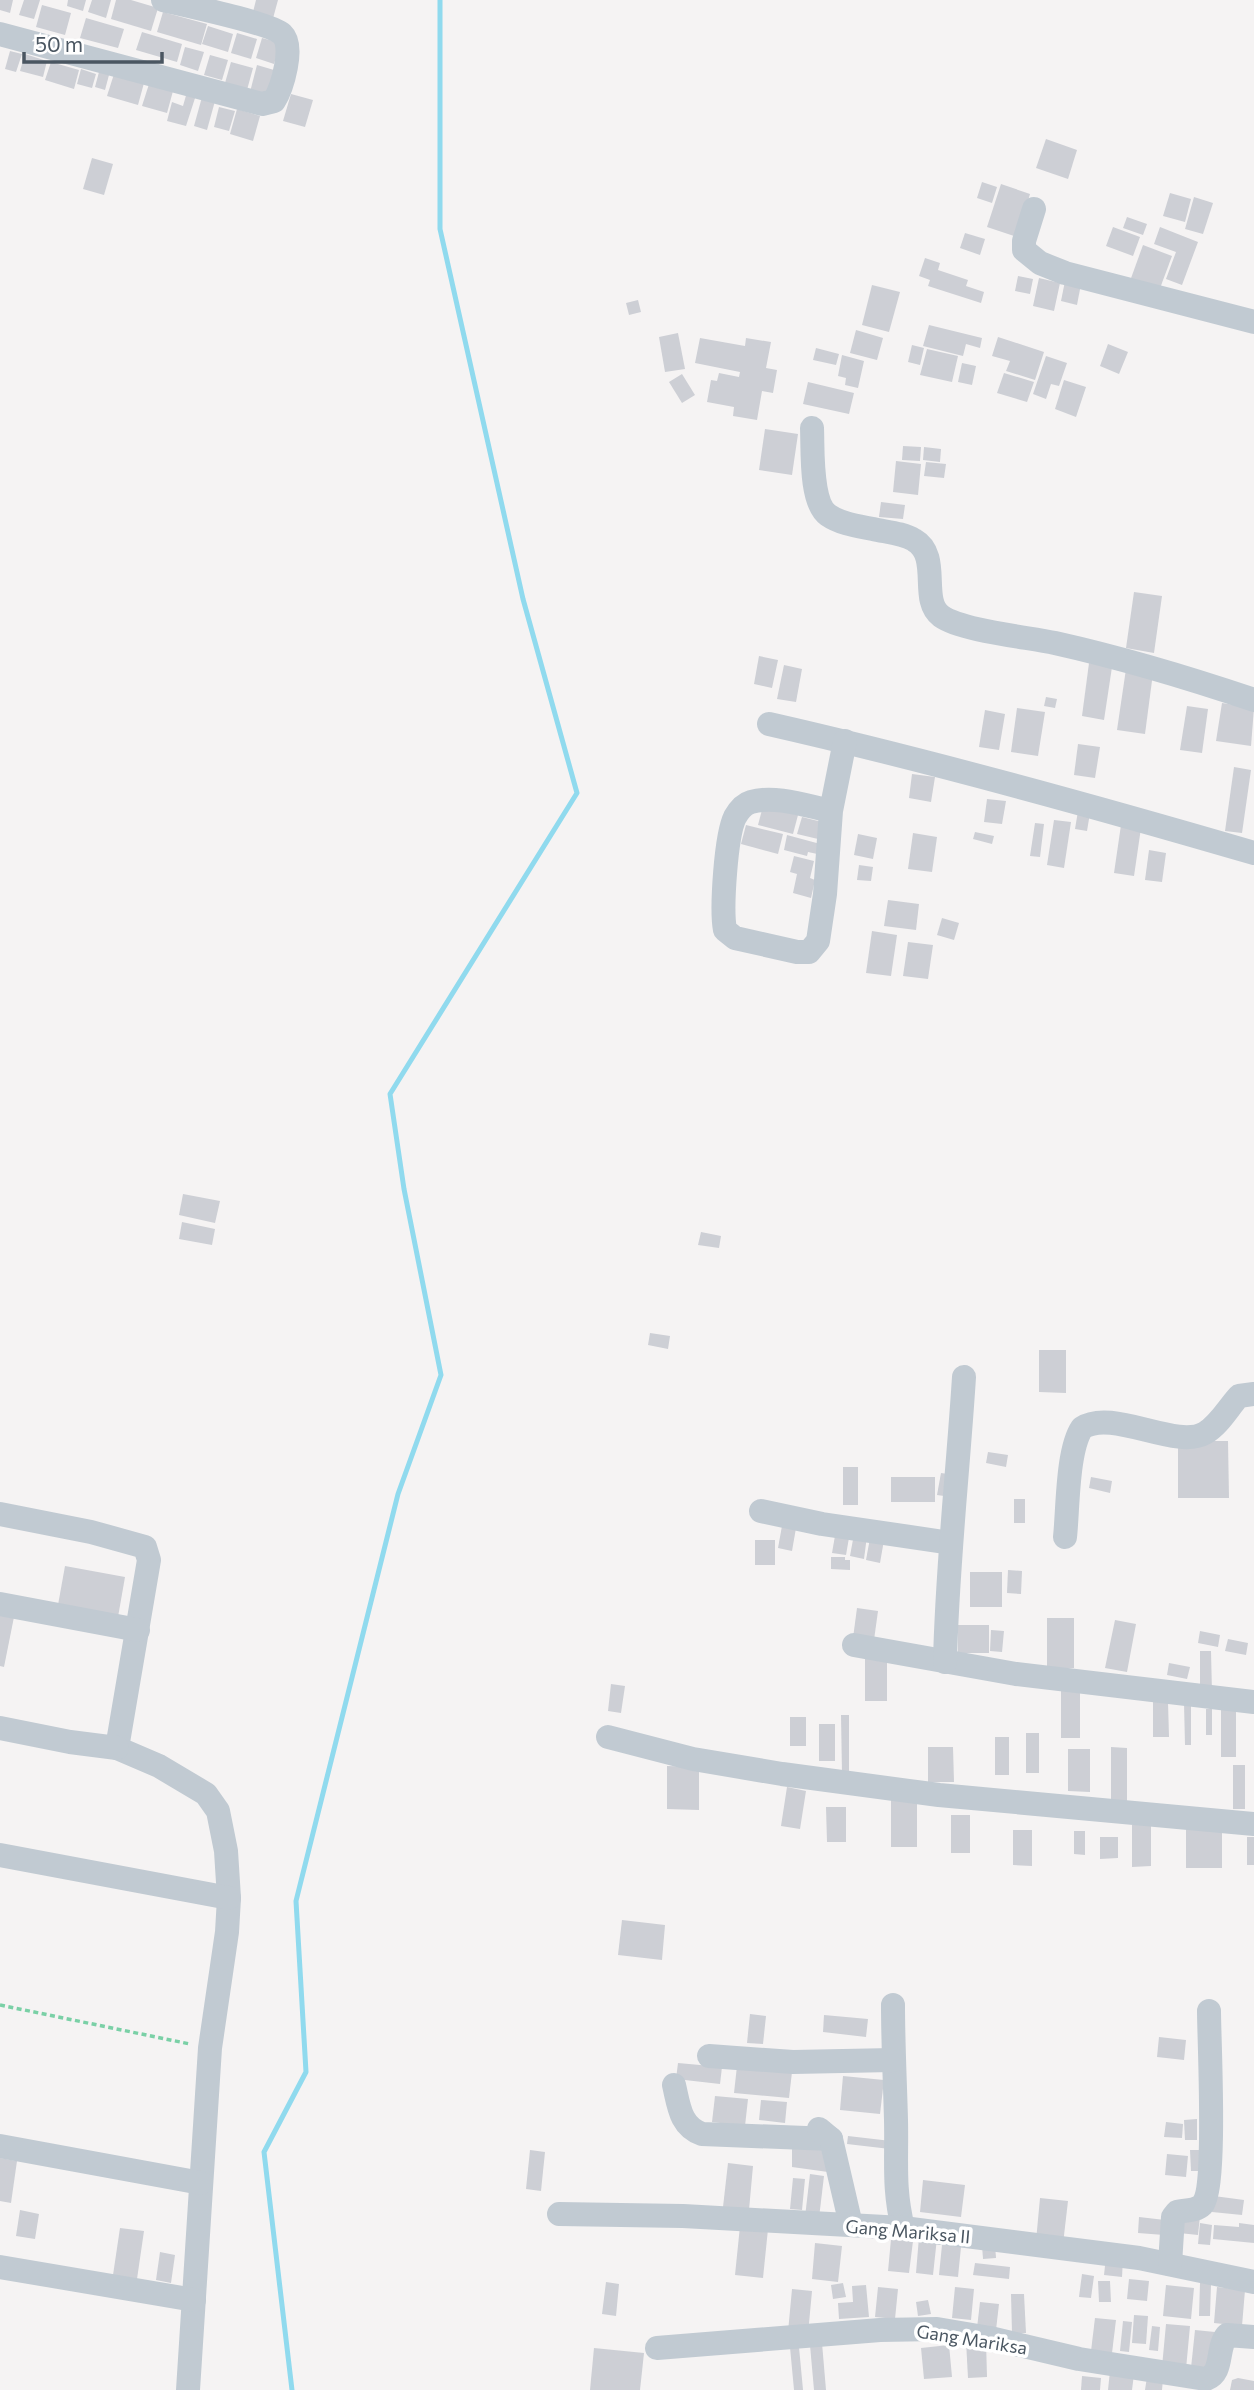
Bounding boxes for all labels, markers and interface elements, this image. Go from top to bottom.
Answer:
scale bar [24,21,163,65]
text: 50 m [35,31,83,56]
street label: Gang Mariksa II [845,2215,971,2247]
street label: Gang Mariksa [915,2319,1029,2359]

